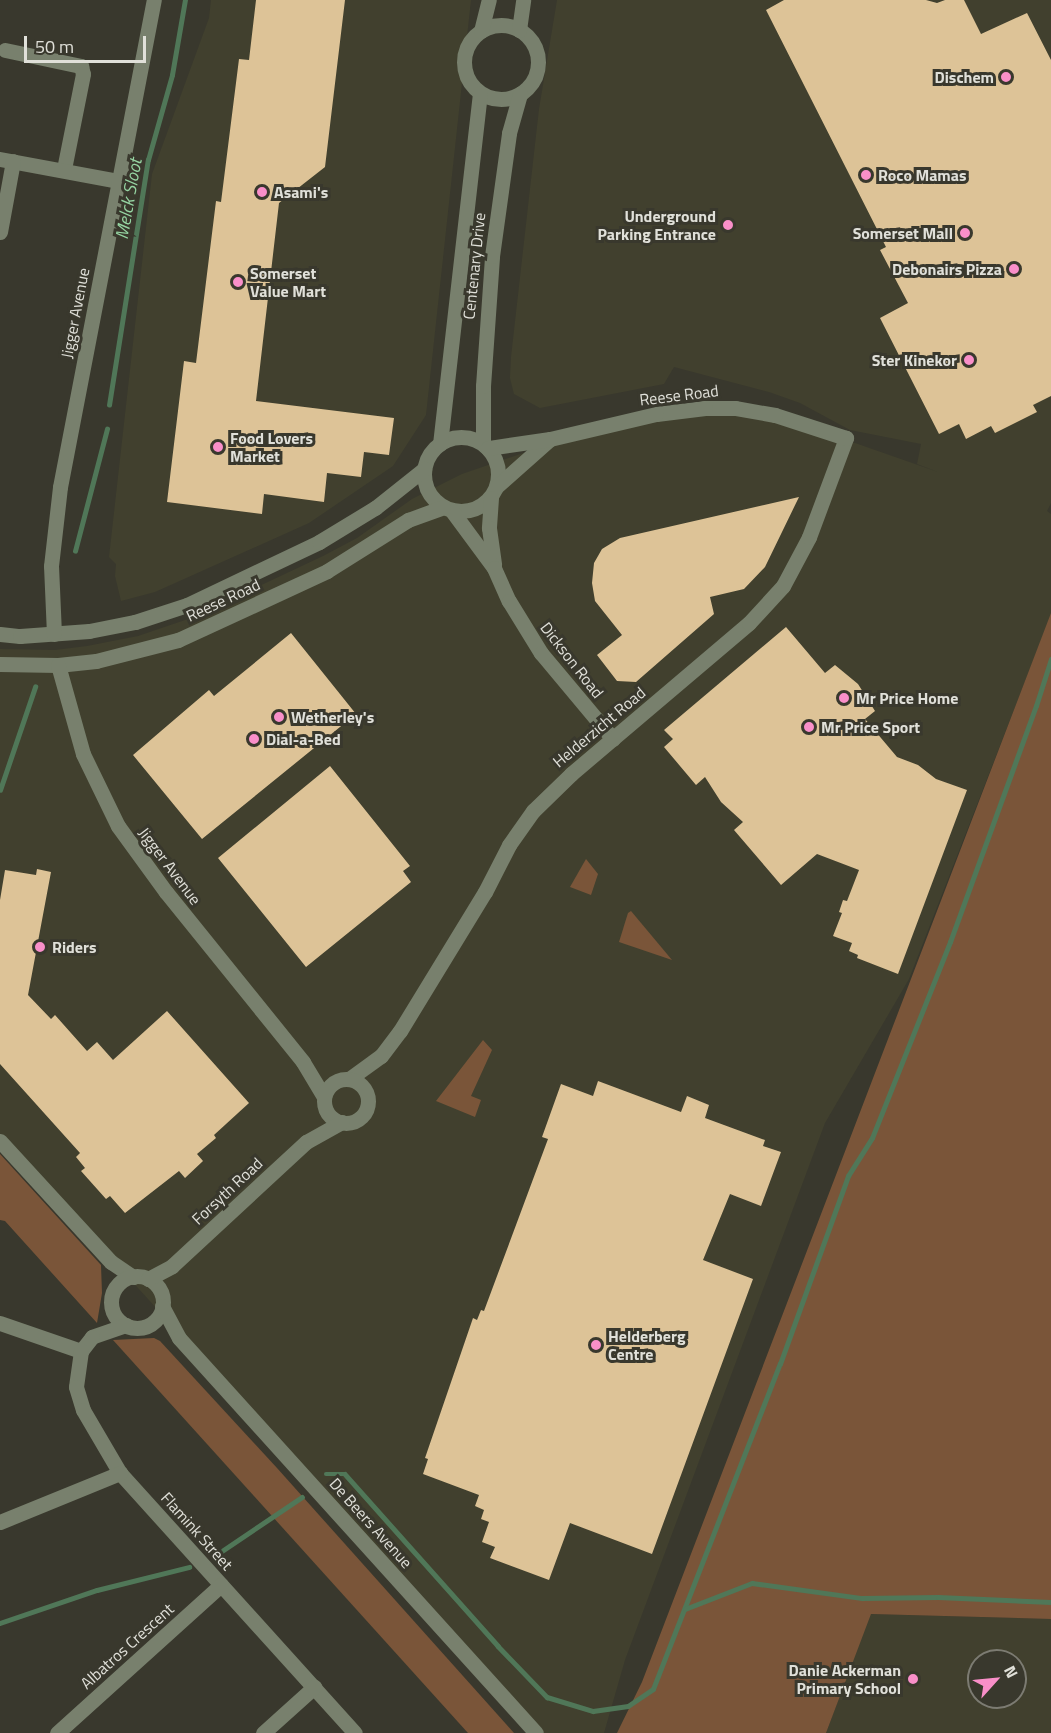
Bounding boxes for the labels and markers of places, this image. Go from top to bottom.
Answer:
place label: Dischem [935,67,994,87]
marker: Dischem [999,70,1013,84]
place label: Roco Mamas [878,165,966,185]
marker: Roco Mamas [859,168,873,182]
place label: Asami's [274,182,328,202]
marker: Asami's [255,185,269,199]
place label: Underground Parking Entrance [598,206,716,244]
marker: Underground Parking Entrance [721,218,735,232]
place label: Somerset Mall [853,223,953,243]
marker: Somerset Mall [958,226,972,240]
place label: Debonairs Pizza [892,259,1002,279]
marker: Debonairs Pizza [1007,262,1021,276]
place label: Somerset Value Mart [250,263,326,301]
marker: Somerset Value Mart [231,275,245,289]
place label: Ster Kinekor [872,350,957,370]
marker: Ster Kinekor [962,353,976,367]
place label: Food Lovers Market [230,428,313,466]
marker: Food Lovers Market [211,440,225,454]
place label: Mr Price Home [856,688,958,708]
marker: Mr Price Home [837,691,851,705]
place label: Wetherley's [291,707,374,727]
marker: Wetherley's [272,710,286,724]
place label: Mr Price Sport [821,717,920,737]
marker: Mr Price Sport [802,720,816,734]
place label: Dial-a-Bed [266,729,341,749]
marker: Dial-a-Bed [247,732,261,746]
place label: Riders [52,937,96,957]
marker: Riders [33,940,47,954]
place label: Helderberg Centre [608,1326,685,1364]
marker: Helderberg Centre [589,1338,603,1352]
place label: Danie Ackerman Primary School [789,1660,901,1698]
marker: Danie Ackerman Primary School [906,1672,920,1686]

